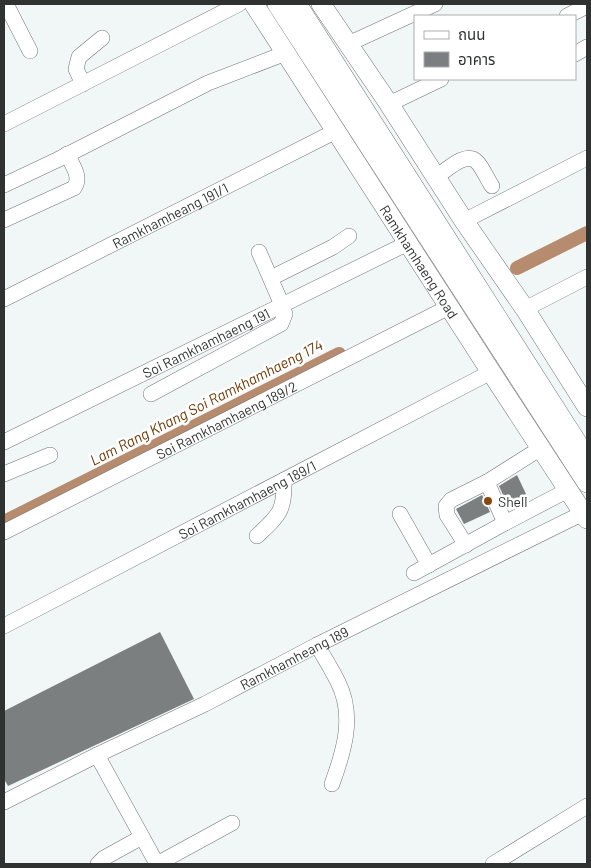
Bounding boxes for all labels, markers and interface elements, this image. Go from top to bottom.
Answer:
legend [414,15,576,80]
text: ถนน [458,25,485,43]
text: อาคาร [458,50,495,68]
street label: Ramkhamheang 191/1 [109,179,231,251]
street label: Ramkhamhaeng Road [377,201,462,321]
street label: Soi Ramkhamhaeng 191 [139,304,272,381]
water label: Lam Rang Khang Soi Ramkhamhaeng 174 [87,335,325,469]
street label: Soi Ramkhamhaeng 189/2 [153,377,299,462]
street label: Soi Ramkhamhaeng 189/1 [175,456,319,542]
place label: Shell [498,493,528,510]
marker: Shell [482,495,494,507]
street label: Ramkhamheang 189 [237,622,351,693]

